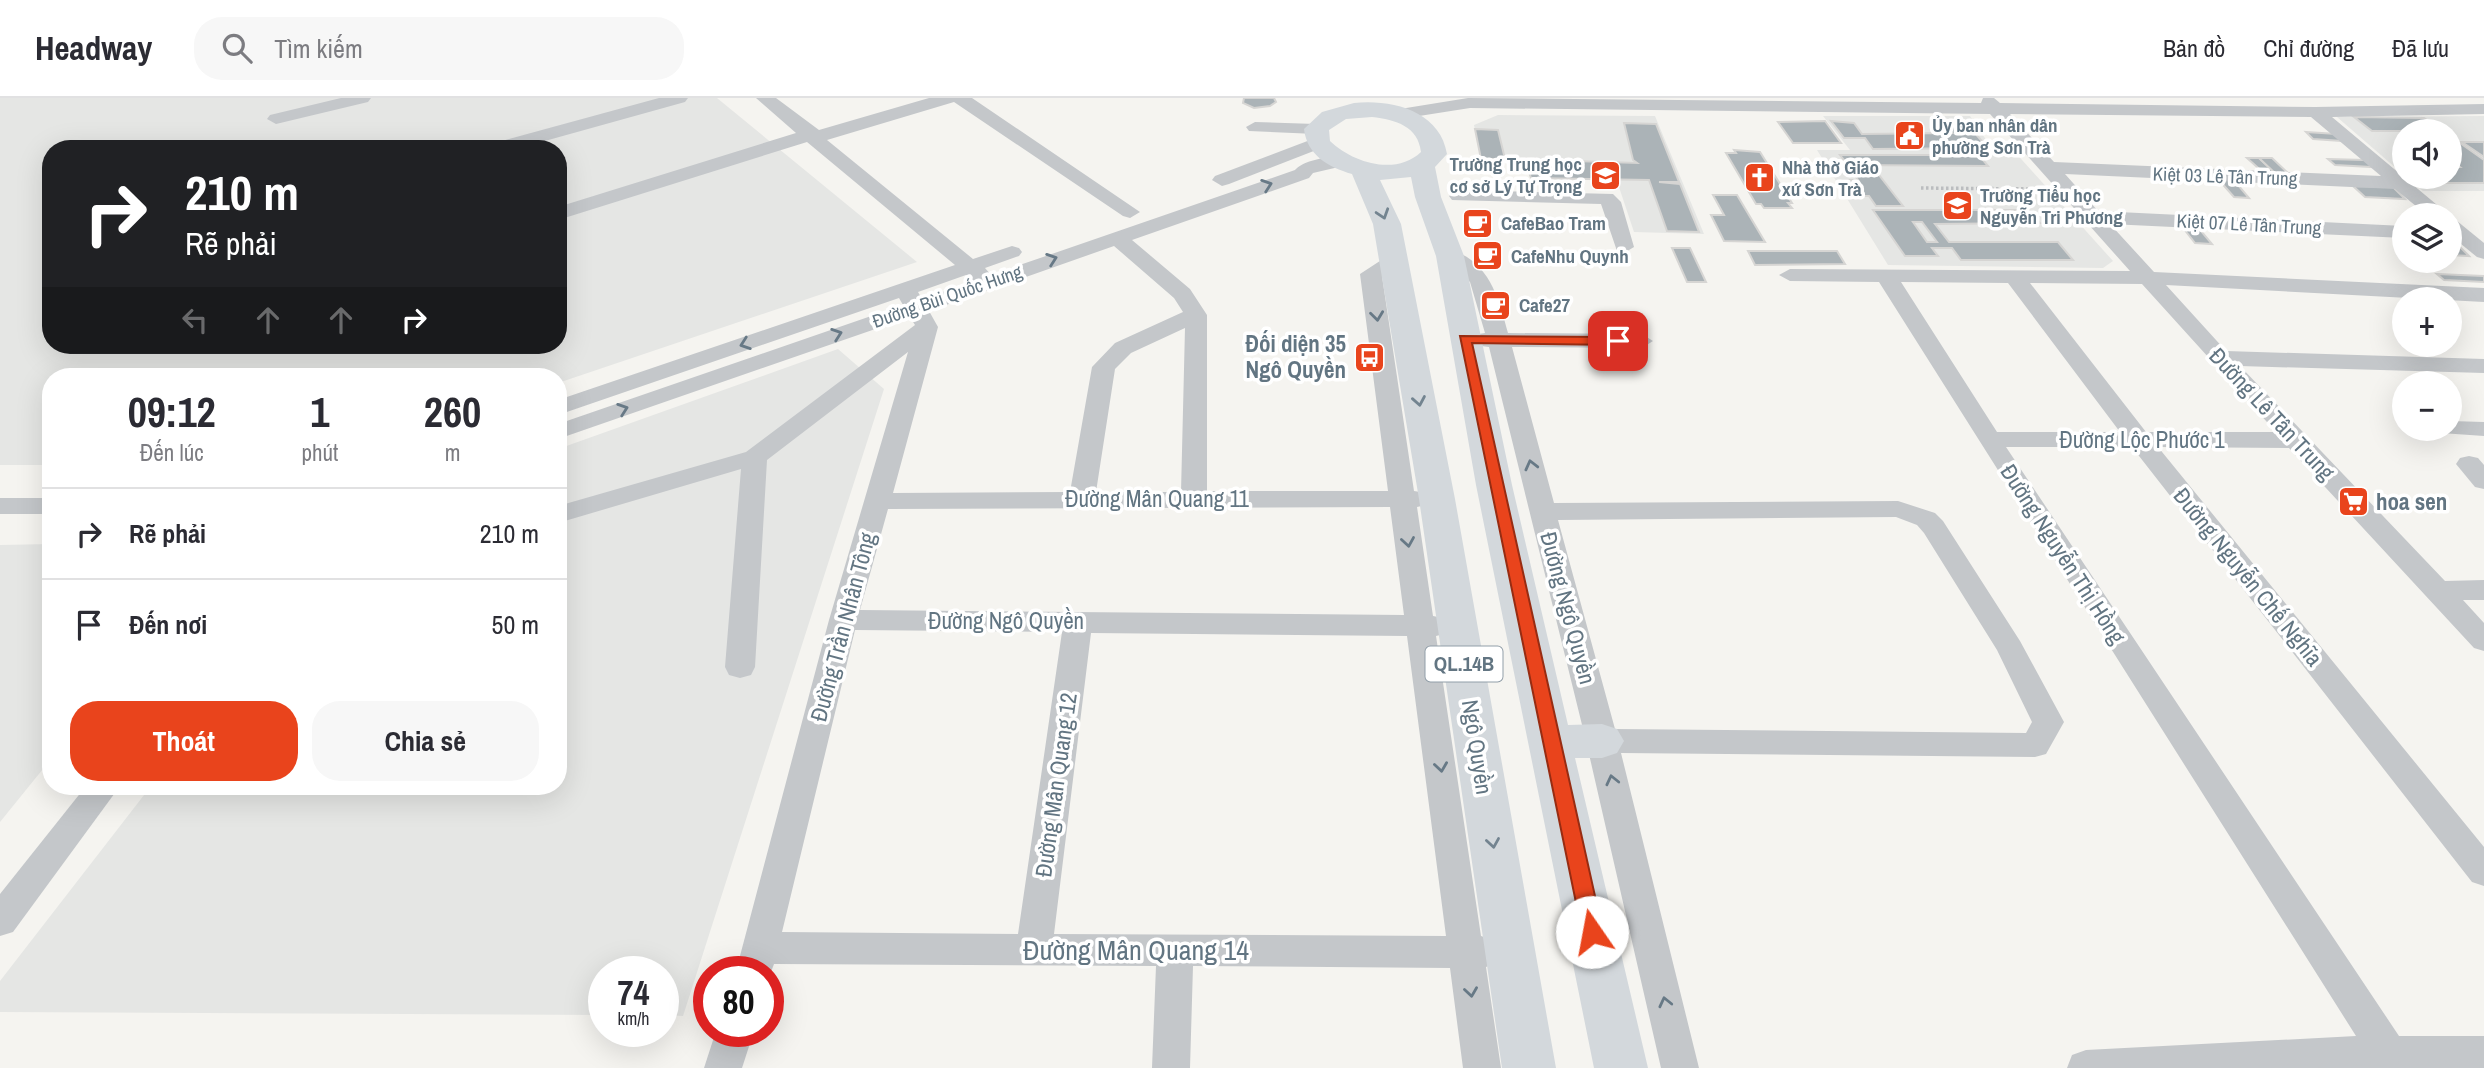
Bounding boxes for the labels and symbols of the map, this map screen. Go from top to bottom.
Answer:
place label: Ủy ban nhân dân phường Sơn Trà [1932,112,2058,160]
public building icon: Ủy ban nhân dân phường Sơn Trà [1892,119,1926,153]
place label: Trường Trung học cơ sở Lý Tự Trọng [1450,151,1582,199]
place label: Nhà thờ Giáo xứ Sơn Trà [1782,154,1879,202]
school or university icon: Trường Trung học cơ sở Lý Tự Trọng [1588,158,1622,192]
street label: Kiệt 03 Lê Tân Trung [2152,160,2298,192]
church icon: Nhà thờ Giáo xứ Sơn Trà [1742,161,1776,195]
one-way arrow [1261,179,1273,194]
place label: Trường Tiểu học Nguyễn Tri Phương [1980,182,2123,230]
school or university icon: Trường Tiểu học Nguyễn Tri Phương [1940,189,1974,223]
cafe icon: CafeBao Tram [1461,206,1495,240]
street label: Kiệt 07 Lê Tân Trung [2176,207,2322,241]
one-way arrow [1375,208,1389,220]
place label: CafeBao Tram [1501,210,1606,236]
cafe icon: CafeNhu Quynh [1471,239,1505,273]
place label: CafeNhu Quynh [1511,243,1629,269]
one-way arrow [1046,253,1058,267]
street label: Đường Bùi Quốc Hưng [869,258,1026,334]
cafe icon: Cafe27 [1479,288,1513,322]
place label: Cafe27 [1519,292,1570,318]
one-way arrow [1369,310,1384,322]
pin [1588,311,1648,371]
one-way arrow [831,328,843,342]
place label: Đối diện 35 Ngô Quyền [1245,328,1346,385]
one-way arrow [739,336,751,350]
bus stop icon: Đối diện 35 Ngô Quyền [1352,340,1386,374]
street label: Đường Lê Tân Trung [2203,341,2342,487]
one-way arrow [1411,395,1426,407]
one-way arrow [616,403,628,417]
street label: Đường Lộc Phước 1 [2059,424,2225,455]
street label: Đường Nguyễn Thị Hồng [1994,458,2133,650]
one-way arrow [1525,459,1539,471]
street label: Đường Nguyễn Chế Nghĩa [2167,481,2330,673]
street label: Đường Mân Quang 11 [1065,483,1250,514]
supermarket icon: hoa sen [2336,485,2370,519]
place label: hoa sen [2376,486,2447,517]
street label: Đường Trần Nhân Tông [802,528,883,725]
street label: Đường Ngô Quyền [1533,528,1604,687]
one-way arrow [1400,536,1415,548]
street label: Đường Ngô Quyền [928,605,1084,636]
road number: QL.14B [1426,646,1502,682]
street label: Đường Mân Quang 12 [1027,691,1084,879]
street label: Ngô Quyền [1455,697,1500,796]
one-way arrow [1433,761,1448,773]
one-way arrow [1605,774,1620,786]
one-way arrow [1485,837,1500,848]
position arrow [1555,895,1629,969]
street label: Đường Mân Quang 14 [1023,931,1249,969]
speed limit sign: 80 [693,956,784,1047]
one-way arrow [1464,986,1479,998]
one-way arrow [1658,996,1673,1008]

